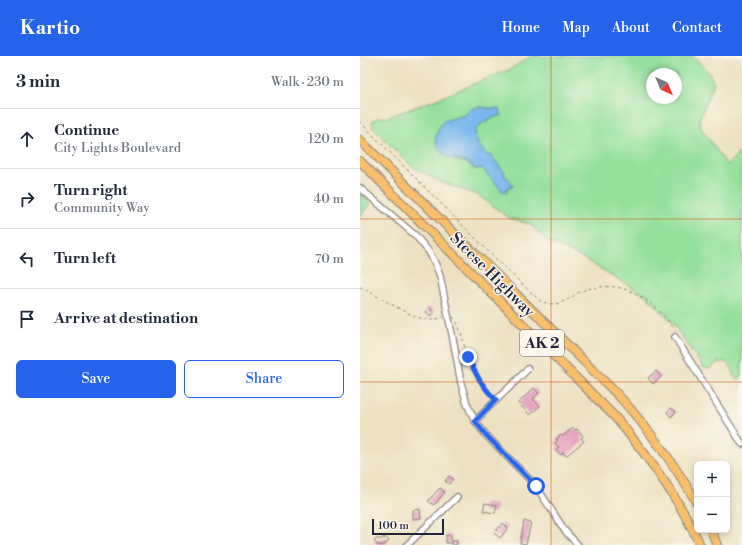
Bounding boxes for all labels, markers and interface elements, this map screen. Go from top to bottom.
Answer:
text: Kartio [20,16,80,40]
text: Home [502,19,540,37]
text: Map [562,19,590,37]
text: About [612,19,650,37]
text: Contact [672,19,722,37]
north arrow [646,68,682,104]
text: 3 min [16,71,60,93]
text: Walk · 230 m [271,74,344,90]
text: Continue [54,121,119,140]
icon: ahead [16,128,38,150]
text: 120 m [308,131,344,147]
text: City Lights Boulevard [54,140,181,156]
text: Turn right [54,181,128,200]
icon: right [16,188,38,210]
text: 40 m [314,191,344,207]
text: Community Way [54,200,150,216]
street label: Steese Highway [446,228,539,322]
icon: left [16,248,38,270]
text: Turn left [54,249,116,268]
text: 70 m [315,251,344,267]
icon: arrive [16,308,38,330]
text: Arrive at destination [54,309,198,328]
road number: AK 2 [520,330,564,356]
route end [459,348,477,366]
button: Save [16,360,176,398]
button: Share [184,360,344,398]
map controls [694,461,730,533]
button: + [694,461,730,497]
route start [527,477,545,495]
button: − [694,497,730,533]
scale bar [372,517,444,536]
text: 100 m [378,519,409,533]

